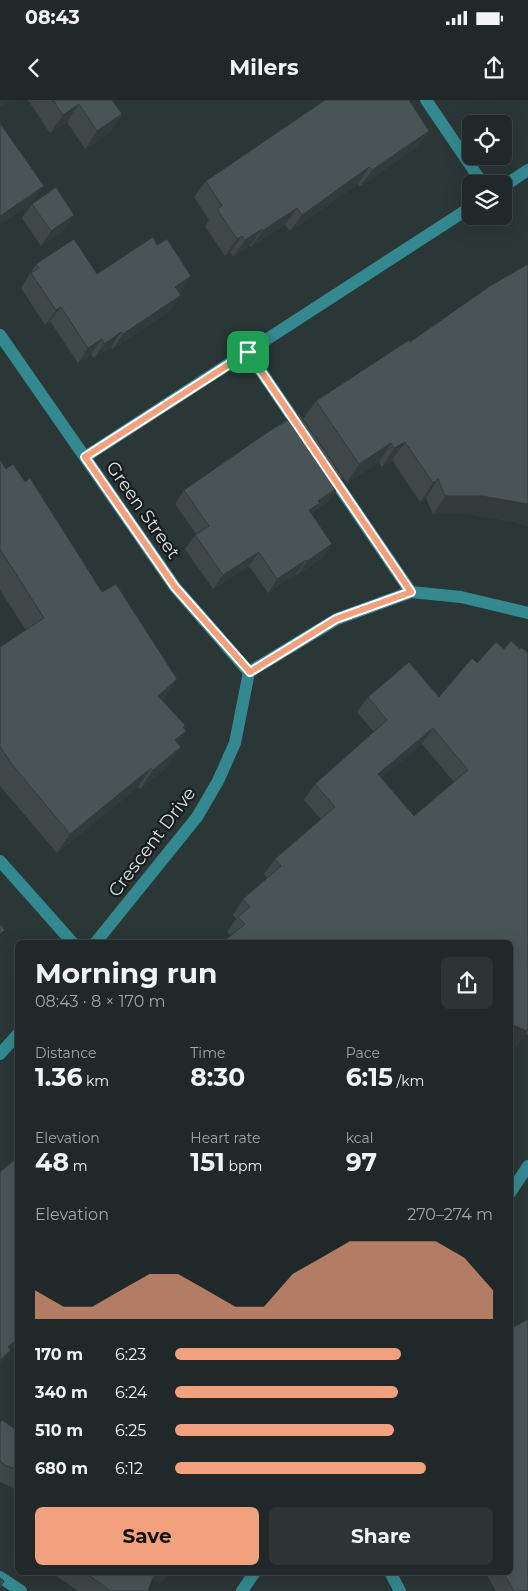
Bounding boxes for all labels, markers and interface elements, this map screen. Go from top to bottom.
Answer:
text: 08:43 [25,6,80,29]
icon: back [20,54,48,82]
text: Milers [229,54,299,81]
icon: share [480,54,508,82]
map controls [462,115,512,225]
button: locate [462,115,512,165]
button: layers [462,175,512,225]
pin [227,331,269,373]
icon: arrive [234,338,262,366]
street label: Green Street [101,457,185,563]
street label: Crescent Drive [104,783,200,901]
text: Morning run [35,956,217,990]
button: share [441,957,493,1009]
text: 08:43 · 8 × 170 m [35,992,165,1011]
text: Distance [35,1044,97,1062]
text: Time [190,1044,225,1062]
text: Pace [346,1044,380,1062]
text: 1.36 [35,1062,82,1092]
text: 8:30 [190,1062,245,1092]
text: 6:15 [346,1062,393,1092]
text: km [82,1072,109,1090]
text: /km [393,1072,424,1090]
text: Elevation [35,1129,100,1147]
text: Heart rate [190,1129,261,1147]
text: kcal [346,1129,374,1147]
text: 48 [35,1147,69,1177]
text: 151 [190,1147,225,1177]
text: 97 [346,1147,377,1177]
text: m [69,1157,88,1175]
text: bpm [225,1157,262,1175]
text: Elevation [35,1205,109,1224]
text: 270–274 m [407,1205,493,1224]
text: 170 m [35,1345,83,1364]
text: 6:23 [115,1345,146,1364]
text: 340 m [35,1383,88,1402]
text: 6:24 [115,1383,147,1402]
text: 510 m [35,1421,83,1440]
text: 6:25 [115,1421,146,1440]
text: 680 m [35,1459,88,1478]
text: 6:12 [115,1459,143,1478]
button: Save [35,1507,259,1565]
button: Share [269,1507,493,1565]

